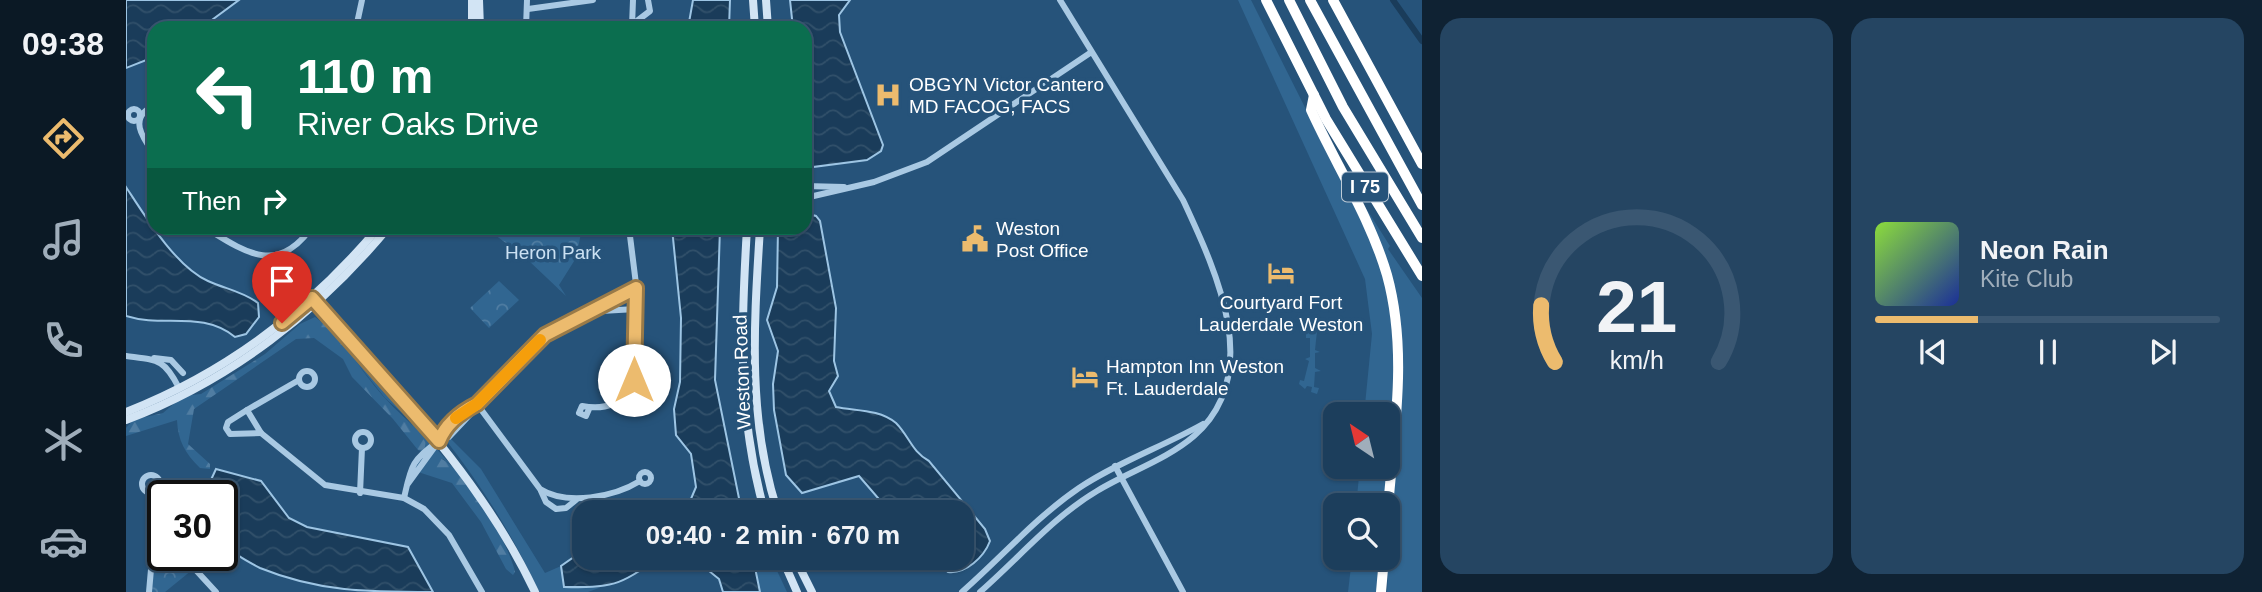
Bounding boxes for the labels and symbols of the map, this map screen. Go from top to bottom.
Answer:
place label: OBGYN Victor Cantero MD FACOG, FACS [909,74,1104,117]
hospital icon: OBGYN Victor Cantero MD FACOG, FACS [873,80,903,110]
road number: I 75 [1342,172,1388,202]
place label: Weston Post Office [996,218,1089,261]
public building icon: Weston Post Office [960,224,990,254]
park label: Heron Park [505,242,602,263]
pin [252,251,312,323]
hotel icon: Courtyard Fort Lauderdale Weston [1266,258,1296,288]
place label: Courtyard Fort Lauderdale Weston [1199,292,1363,335]
street label: Weston Road [730,314,754,430]
position arrow [597,343,671,417]
place label: Hampton Inn Weston Ft. Lauderdale [1106,356,1284,399]
hotel icon: Hampton Inn Weston Ft. Lauderdale [1070,362,1100,392]
north arrow [1323,402,1400,480]
speed limit sign: 30 [147,480,238,571]

